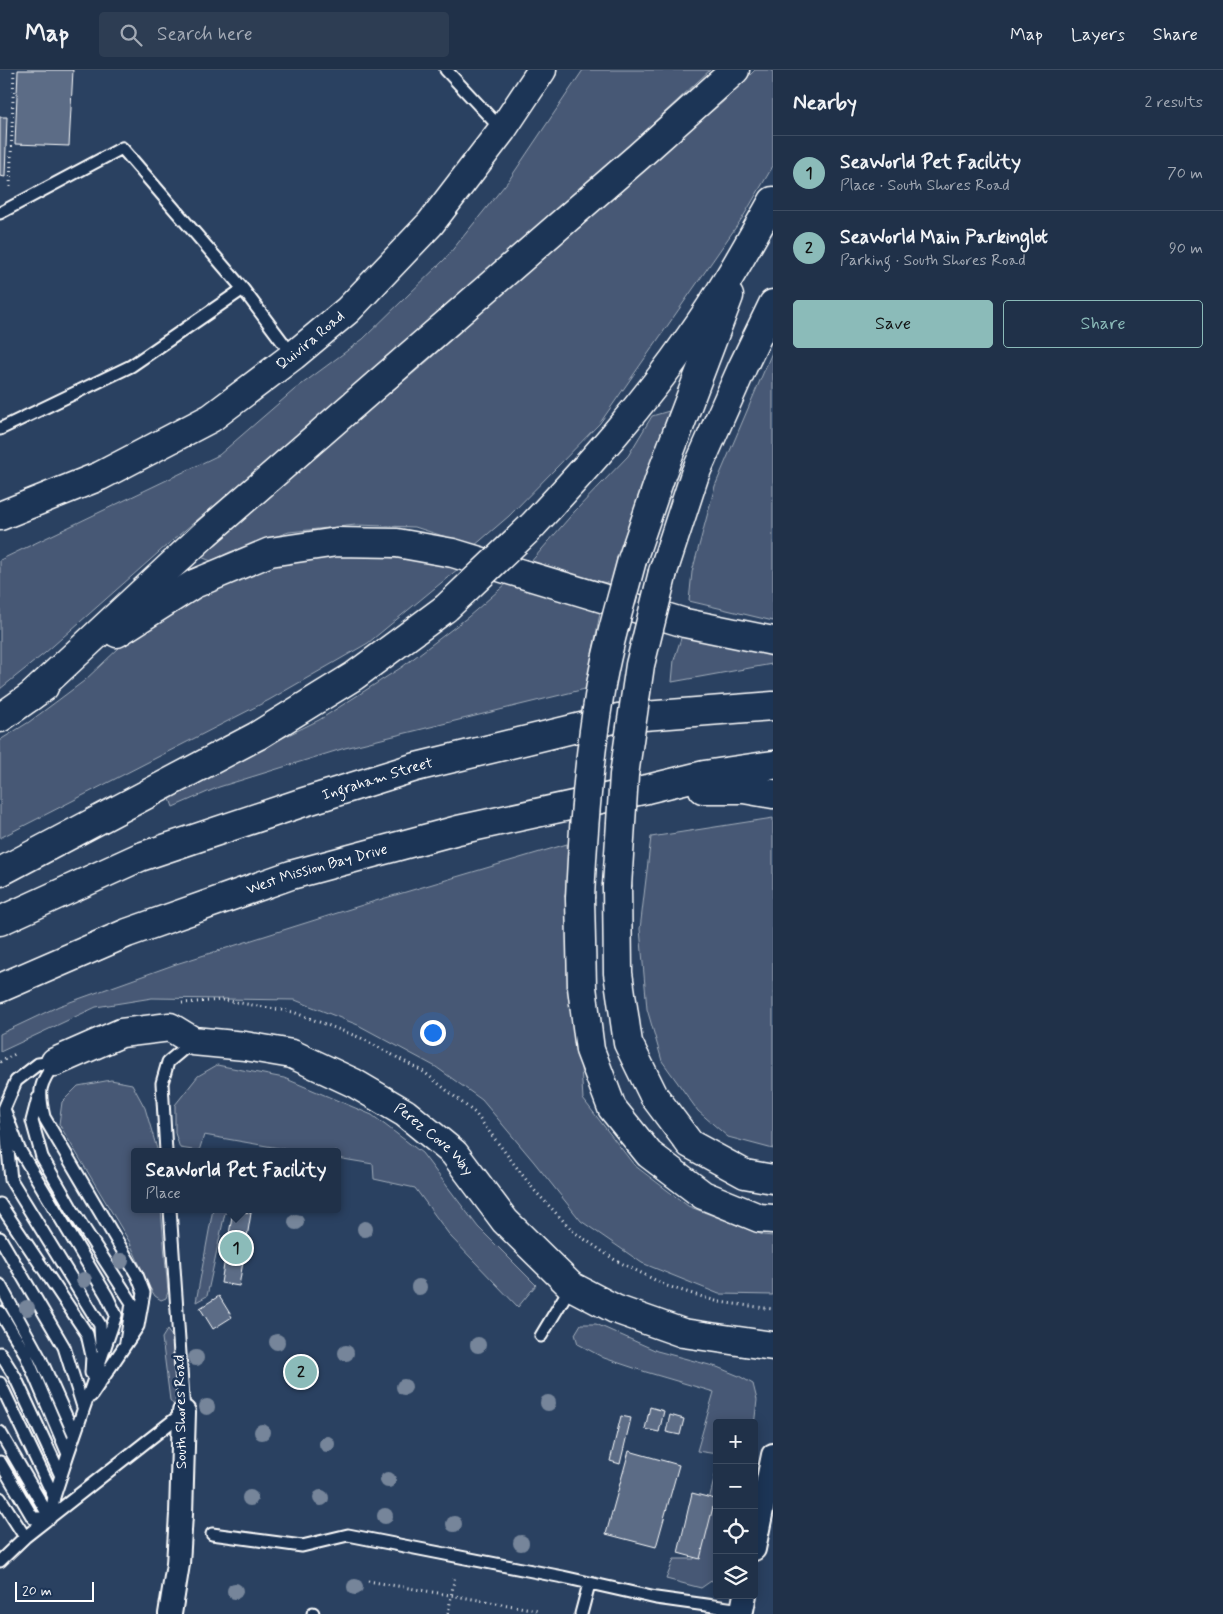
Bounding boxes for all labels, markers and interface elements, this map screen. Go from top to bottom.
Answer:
search box [99,12,449,57]
text: Map [25,19,69,50]
icon: search [117,21,145,49]
text: Search here [157,22,253,47]
text: Map [1010,23,1043,47]
text: Layers [1071,23,1125,47]
text: Share [1153,23,1198,47]
text: Nearby [793,89,857,117]
text: 2 results [1145,92,1203,113]
text: SeaWorld Pet Facility [840,150,1021,175]
text: 1 [805,163,813,184]
text: 70 m [1167,163,1203,184]
text: Place · South Shores Road [840,175,1010,196]
text: SeaWorld Main Parkinglot [840,225,1048,250]
text: 2 [805,238,813,259]
text: 90 m [1169,238,1203,259]
text: Parking · South Shores Road [840,250,1025,271]
button: Save [793,300,993,348]
button: Share [1003,300,1203,348]
street label: Quivira Road [272,307,349,375]
street label: Ingraham Street [320,753,435,806]
street label: West Mission Bay Drive [244,839,390,900]
your location [420,1020,446,1046]
street label: Perez Cove Way [390,1099,478,1180]
popup [131,1148,341,1213]
text: SeaWorld Pet Facility [146,1158,326,1183]
text: Place [146,1183,181,1204]
pin: 1 [220,1229,252,1267]
pin: 2 [285,1353,317,1391]
street label: South Shores Road [170,1354,192,1469]
map controls [713,1419,758,1599]
button: + [713,1419,758,1464]
button: − [713,1464,758,1509]
button: locate [713,1509,758,1554]
button: layers [713,1554,758,1599]
scale bar [15,1579,94,1602]
text: 20 m [22,1582,52,1600]

